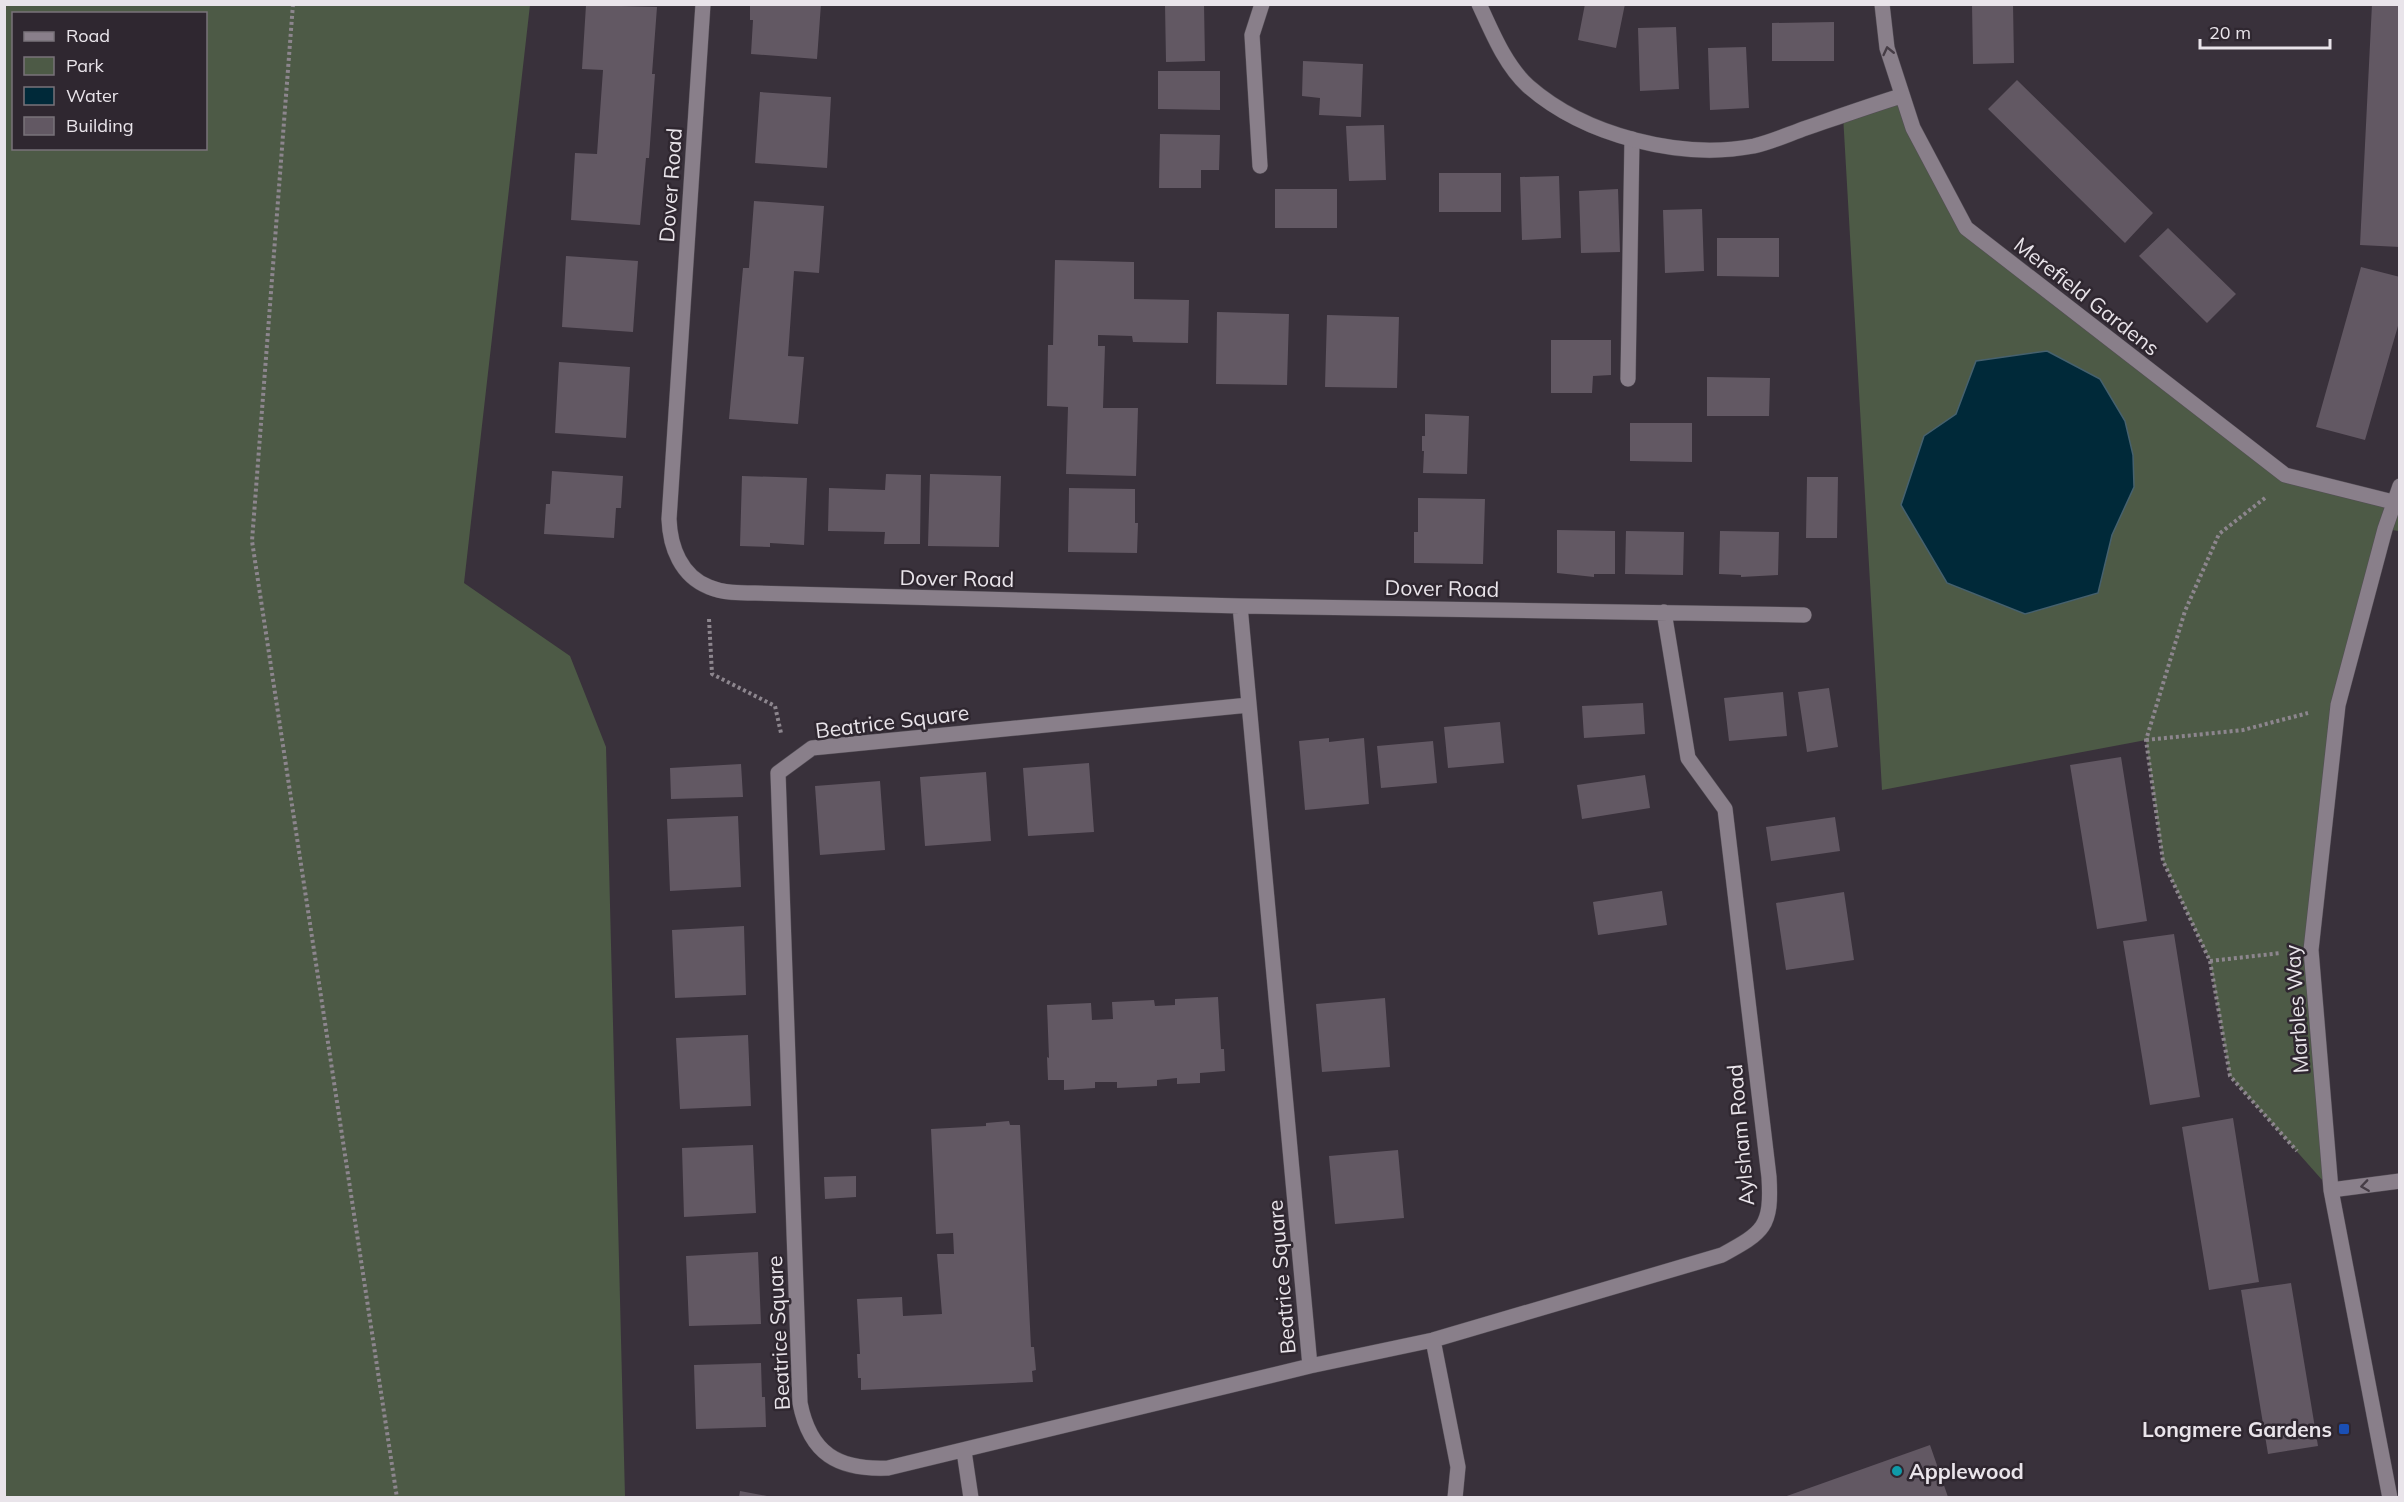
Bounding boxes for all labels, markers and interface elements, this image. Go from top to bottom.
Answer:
legend [12,12,207,150]
scale bar [2200,12,2330,50]
text: 20 m [2209,21,2251,44]
text: Road [66,24,110,47]
one-way arrow [1883,46,1896,56]
text: Park [66,54,105,77]
text: Water [66,84,119,107]
text: Building [66,114,134,137]
street label: Dover Road [653,127,687,243]
street label: Merefield Gardens [2009,231,2165,361]
street label: Dover Road [900,564,1014,592]
street label: Dover Road [1385,574,1499,602]
street label: Beatrice Square [814,699,970,743]
street label: Marbles Way [2279,944,2313,1074]
street label: Aylsham Road [1721,1063,1759,1207]
one-way arrow [2361,1179,2370,1191]
street label: Beatrice Square [1261,1199,1301,1355]
street label: Beatrice Square [761,1255,795,1411]
place label: Longmere Gardens [2142,1416,2332,1442]
marker: Longmere Gardens [2337,1422,2351,1436]
place label: Applewood [1909,1458,2024,1484]
marker: Applewood [1890,1464,1904,1478]

